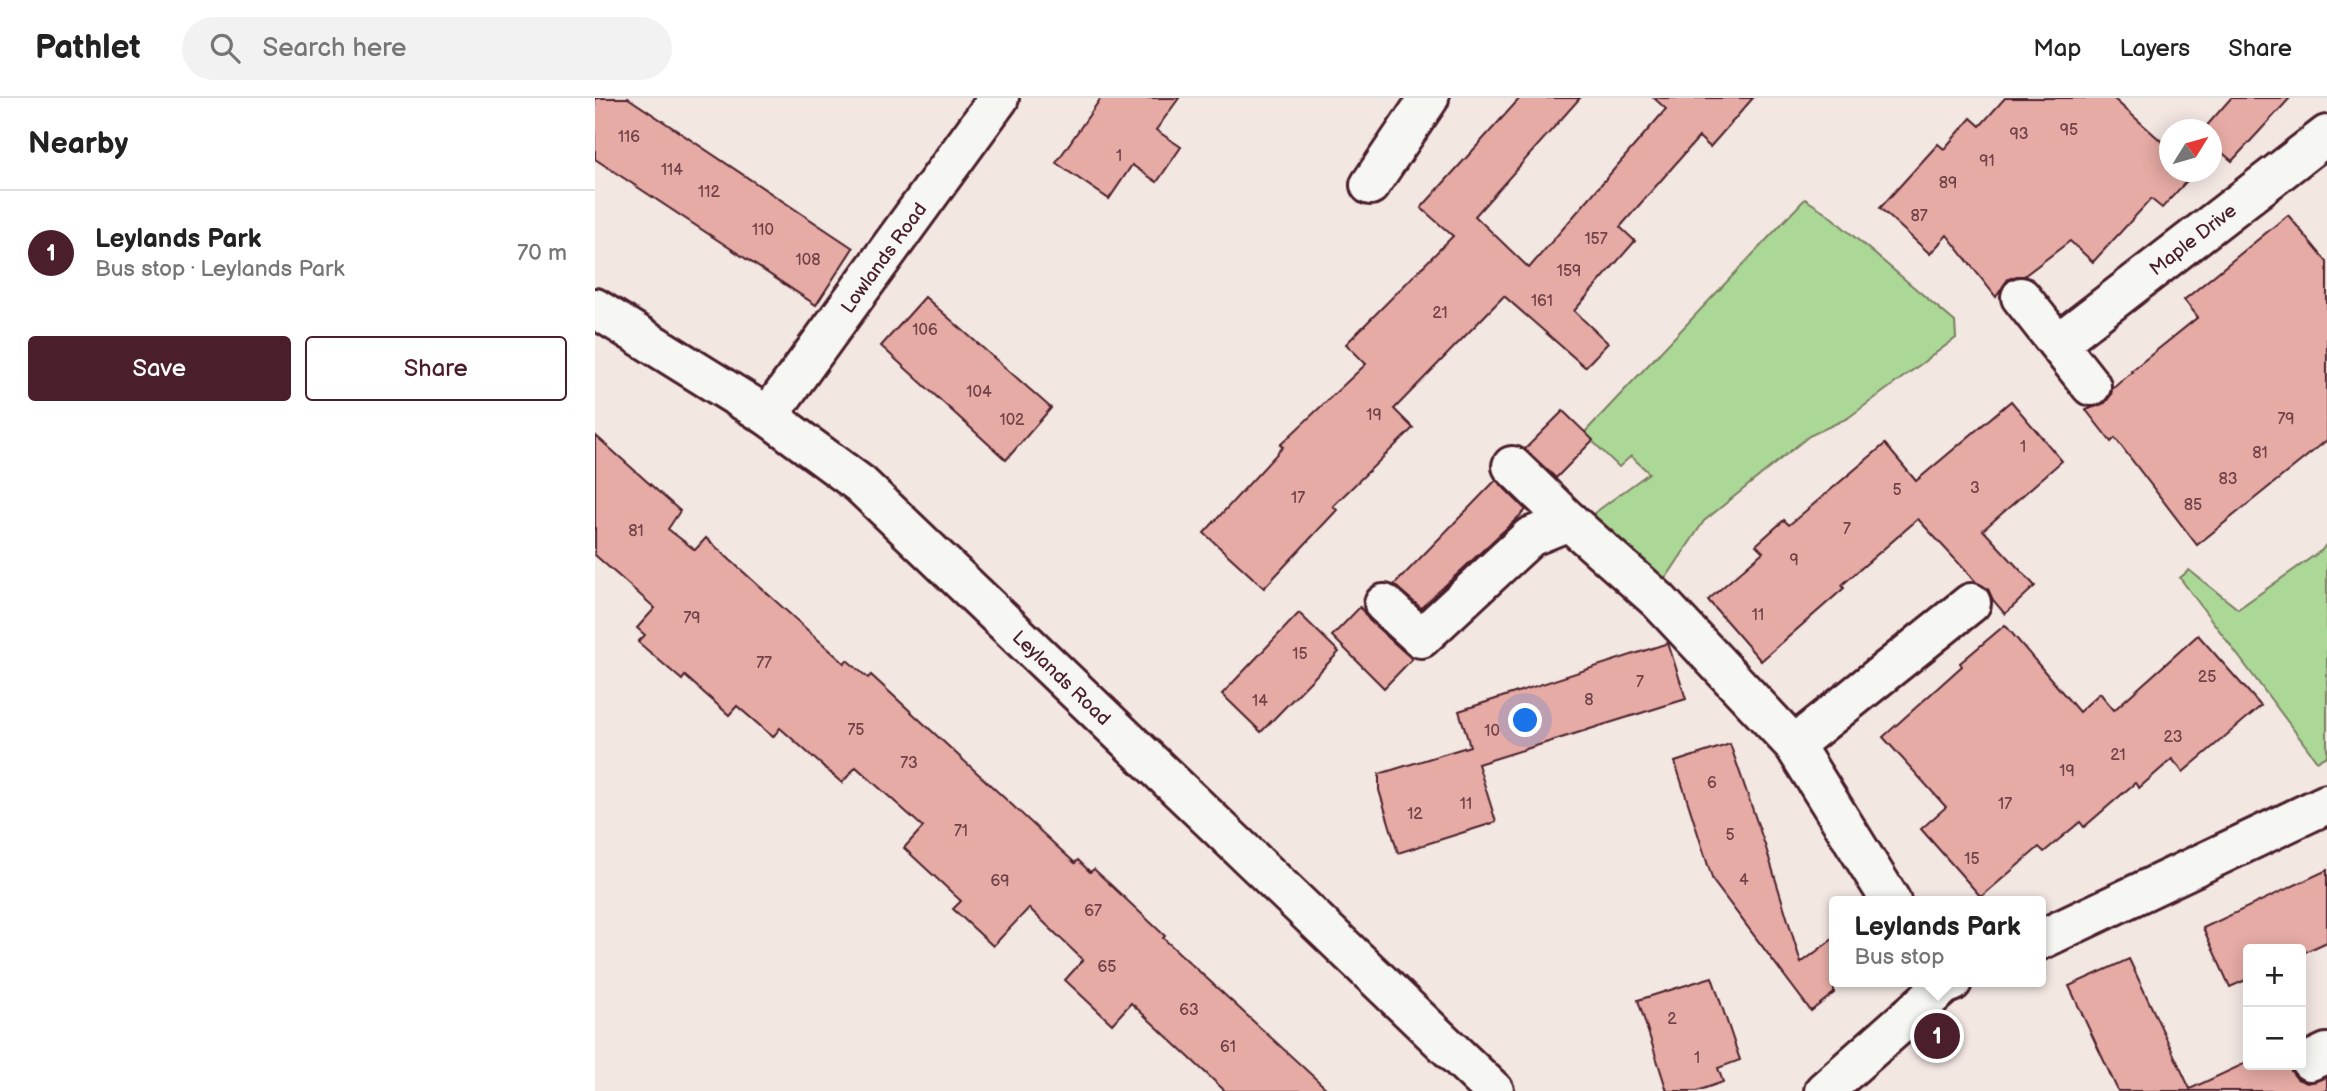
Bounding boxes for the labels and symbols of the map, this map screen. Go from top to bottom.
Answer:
north arrow [2159,119,2222,182]
house number: 95 [2060,121,2078,140]
house number: 93 [2009,125,2029,144]
house number: 116 [618,128,640,147]
house number: 1 [1116,147,1122,166]
house number: 91 [1979,152,1995,171]
house number: 114 [661,161,683,180]
house number: 89 [1939,174,1957,193]
house number: 112 [698,183,720,202]
street label: Lowlands Road [837,199,932,318]
street label: Maple Drive [2145,199,2241,281]
house number: 87 [1910,207,1928,226]
house number: 110 [752,221,774,240]
house number: 157 [1584,230,1608,249]
house number: 108 [796,251,820,270]
house number: 159 [1557,262,1581,281]
house number: 161 [1531,292,1553,311]
house number: 21 [1432,304,1448,323]
house number: 106 [912,321,938,340]
house number: 104 [966,383,992,402]
house number: 19 [1366,406,1382,425]
house number: 79 [2277,410,2295,429]
house number: 102 [999,411,1025,430]
house number: 1 [2020,438,2026,457]
house number: 81 [2252,444,2268,463]
house number: 83 [2218,470,2238,489]
house number: 3 [1970,479,1980,498]
house number: 5 [1892,481,1902,500]
house number: 17 [1291,489,1305,508]
house number: 85 [2184,496,2202,515]
house number: 7 [1843,520,1851,539]
house number: 81 [628,522,644,541]
house number: 9 [1789,551,1799,570]
house number: 11 [1752,606,1764,625]
house number: 79 [683,609,701,628]
street label: Leylands Road [1007,626,1115,731]
house number: 15 [1292,645,1308,664]
house number: 77 [756,654,772,673]
house number: 25 [2198,668,2216,687]
house number: 7 [1636,673,1644,692]
house number: 8 [1584,691,1594,710]
house number: 14 [1252,692,1268,711]
your location [1508,703,1542,737]
house number: 75 [847,721,865,740]
house number: 10 [1484,722,1500,741]
house number: 23 [2164,728,2183,747]
house number: 21 [2110,746,2126,765]
house number: 73 [900,754,918,773]
house number: 19 [2059,762,2075,781]
house number: 6 [1707,774,1717,793]
house number: 11 [1460,795,1472,814]
house number: 17 [1998,795,2012,814]
house number: 12 [1407,805,1423,824]
house number: 71 [954,822,968,841]
house number: 5 [1725,826,1735,845]
house number: 15 [1964,850,1980,869]
house number: 4 [1739,871,1749,890]
house number: 69 [990,872,1010,891]
house number: 67 [1084,902,1102,921]
house number: 65 [1098,958,1116,977]
house number: 63 [1179,1001,1199,1020]
house number: 2 [1667,1010,1677,1029]
pin: 1 [1914,1010,1960,1062]
house number: 61 [1220,1038,1236,1057]
house number: 1 [1694,1049,1700,1068]

